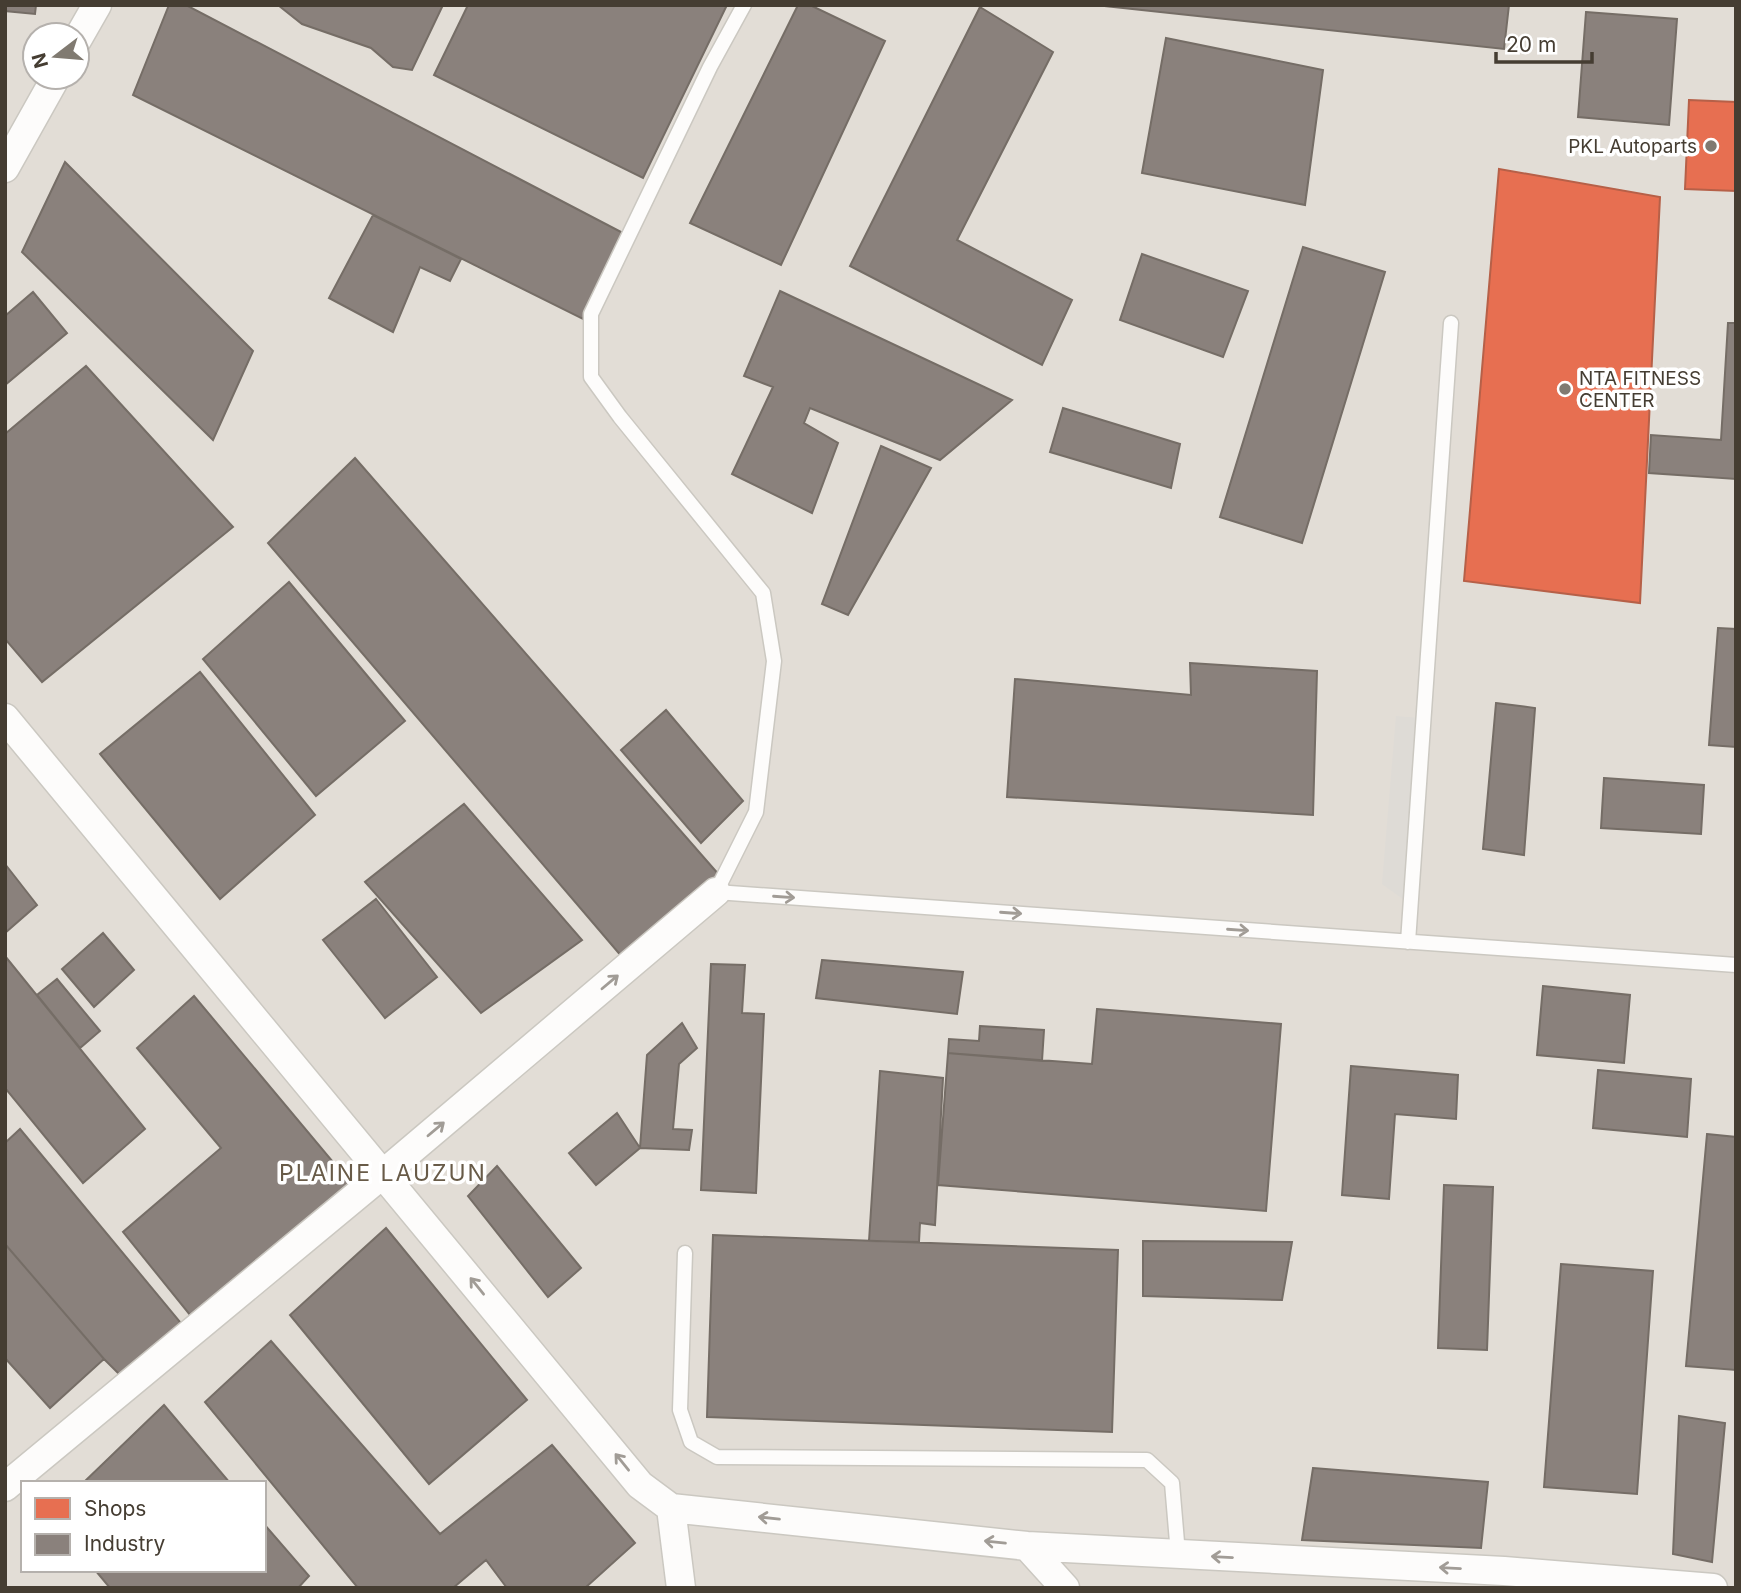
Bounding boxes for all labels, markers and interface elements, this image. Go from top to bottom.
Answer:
north arrow [21,21,91,91]
scale bar [1496,21,1592,65]
text: 20 m [1506,32,1556,57]
text: N [27,50,53,71]
place label: PKL Autoparts [1568,135,1697,158]
marker: PKL Autoparts [1703,138,1719,154]
place label: NTA FITNESS CENTER [1579,367,1701,412]
marker: NTA FITNESS CENTER [1557,381,1573,397]
one-way arrow [772,891,795,904]
one-way arrow [999,907,1022,920]
one-way arrow [1226,924,1249,937]
one-way arrow [600,974,618,990]
one-way arrow [427,1121,445,1137]
district label: PLAINE LAUZUN [279,1159,487,1187]
one-way arrow [469,1278,485,1296]
one-way arrow [614,1453,629,1471]
legend [21,1481,266,1572]
text: Shops [84,1496,146,1521]
one-way arrow [758,1512,781,1525]
text: Industry [84,1531,166,1556]
one-way arrow [984,1536,1007,1549]
one-way arrow [1211,1550,1234,1563]
one-way arrow [1438,1562,1461,1575]

